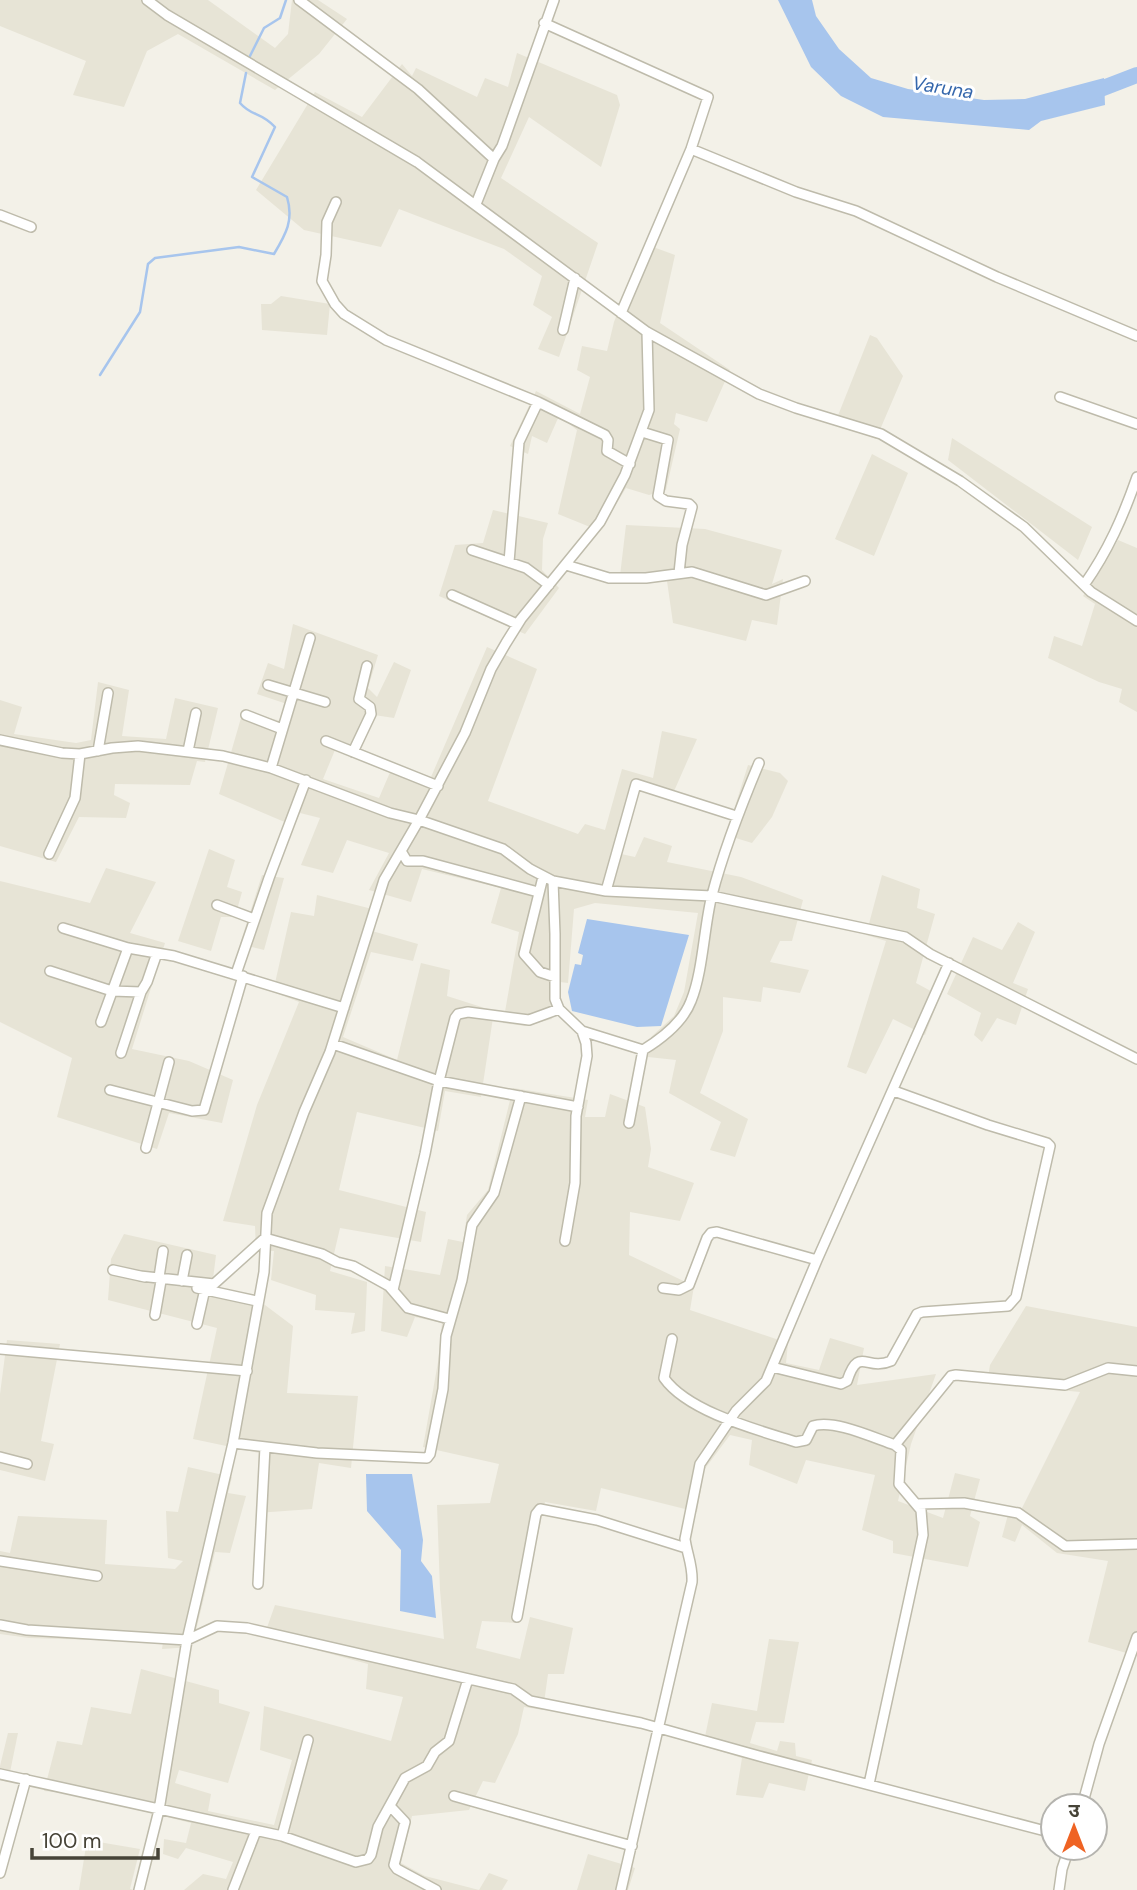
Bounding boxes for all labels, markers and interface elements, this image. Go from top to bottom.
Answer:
water label: Varuna [910,70,975,105]
north arrow [1039,1792,1109,1862]
text: उ [1068,1798,1080,1823]
scale bar [32,1816,158,1860]
text: 100 m [42,1827,102,1855]

